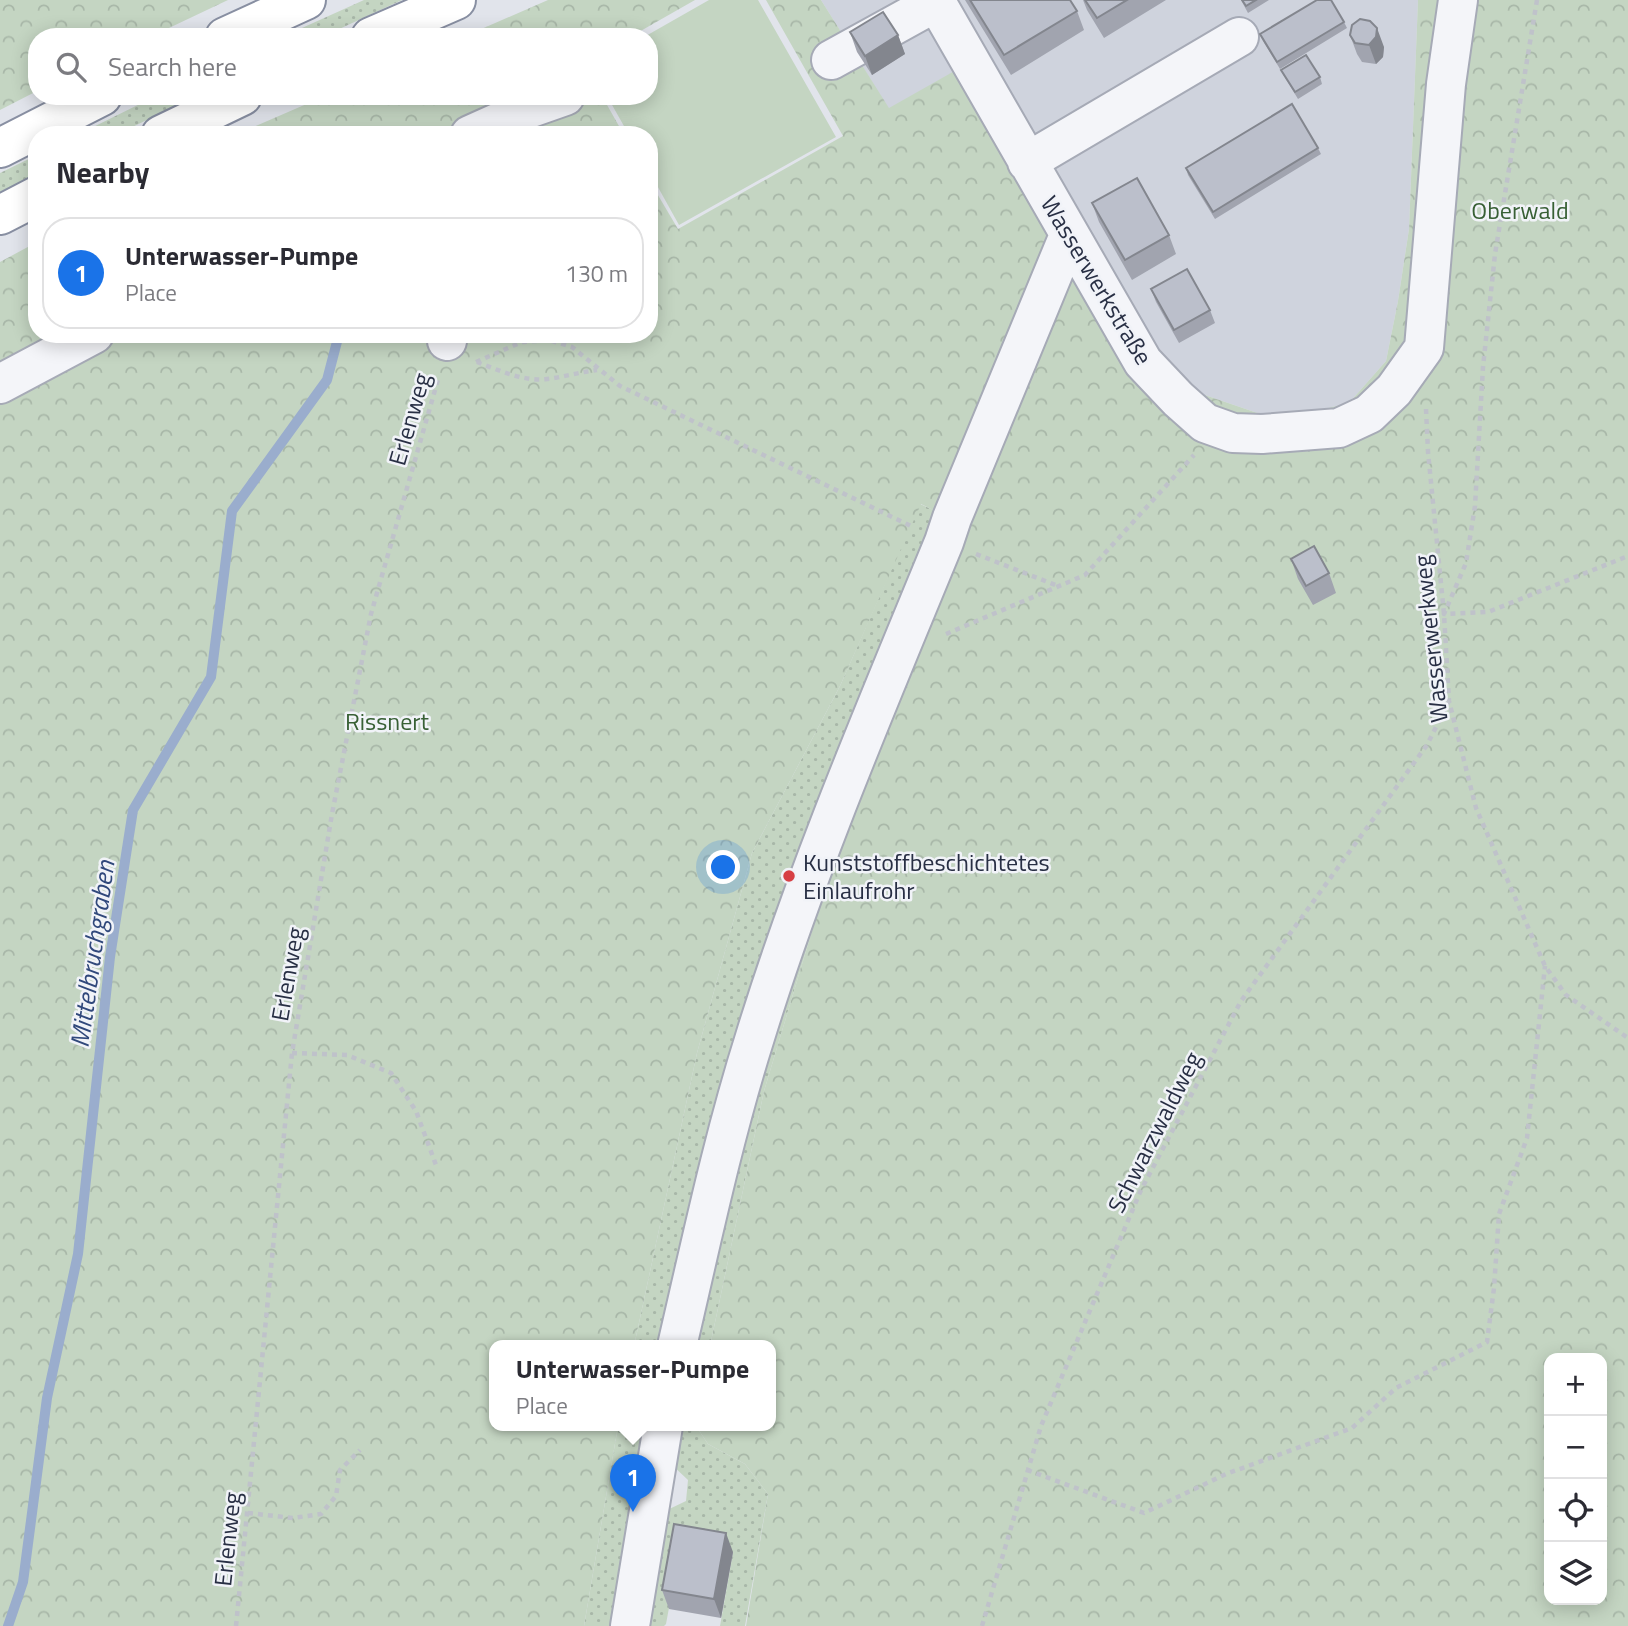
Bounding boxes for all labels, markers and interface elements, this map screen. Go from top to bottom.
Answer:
search box [28,28,658,105]
text: Search here [108,47,237,86]
icon: search [52,48,90,86]
text: Nearby [56,149,149,195]
street label: Wasserwerkstraße [1032,189,1162,371]
park label: Oberwald [1471,192,1569,228]
text: Unterwasser-Pumpe [125,236,358,275]
text: 1 [75,256,87,291]
text: 130 m [565,256,628,291]
text: Place [125,275,177,310]
street label: Erlenweg [379,369,439,469]
street label: Wasserwerkweg [1403,553,1457,725]
park label: Rissnert [345,703,430,739]
place label: Kunststoffbeschichtetes Einlaufrohr [803,844,1050,908]
your location [706,850,740,884]
water label: Mittelbruchgraben [60,857,125,1050]
marker: Kunststoffbeschichtetes Einlaufrohr [781,868,797,884]
street label: Erlenweg [261,924,313,1024]
street label: Schwarzwaldweg [1098,1045,1210,1219]
popup [489,1340,776,1431]
text: Unterwasser-Pumpe [516,1349,749,1388]
map controls [1544,1353,1607,1605]
button: + [1544,1353,1607,1416]
text: Place [516,1388,568,1423]
button: − [1544,1416,1607,1479]
pin: 1 [610,1454,656,1512]
button: locate [1544,1479,1607,1542]
street label: Erlenweg [204,1490,250,1588]
button: layers [1544,1542,1607,1605]

